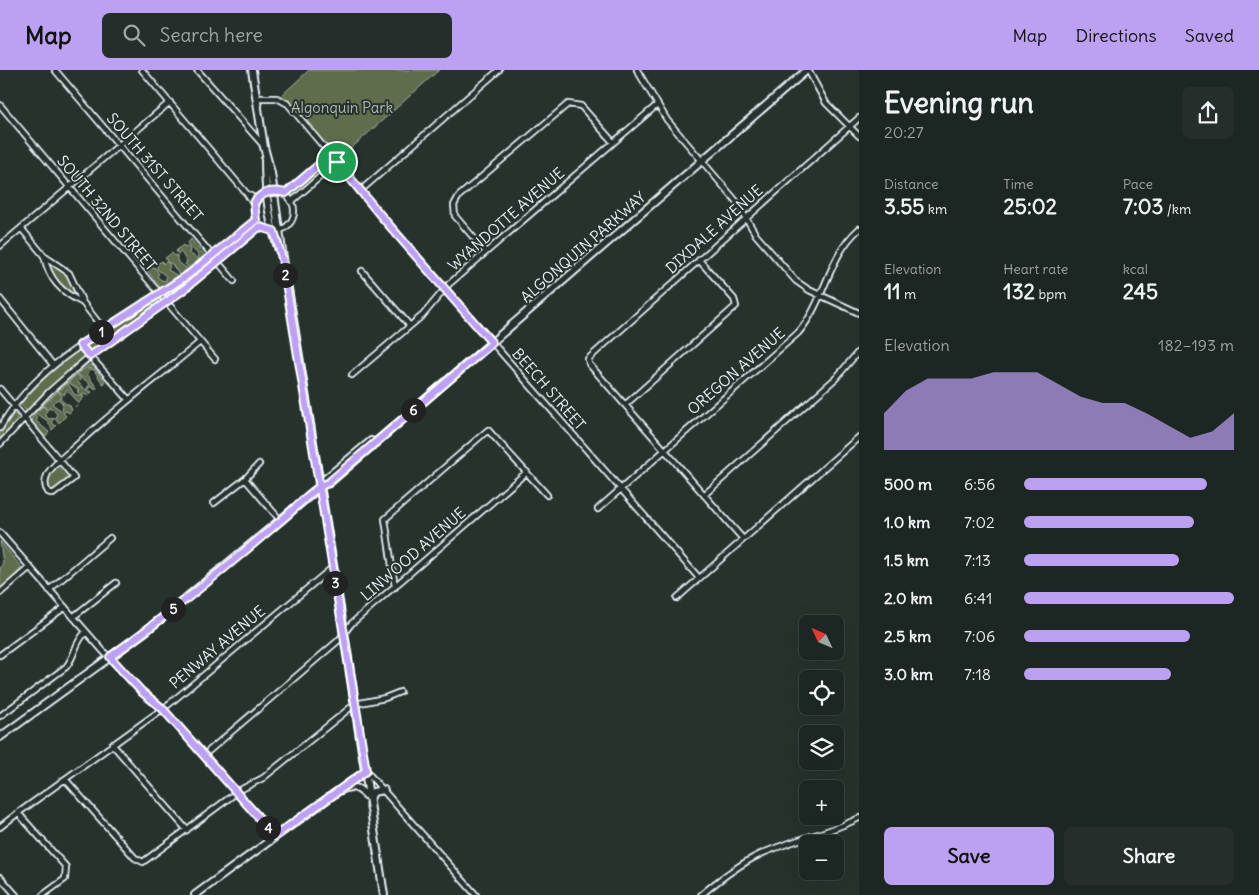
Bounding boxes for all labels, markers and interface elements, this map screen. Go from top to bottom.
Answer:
search box [102,13,452,58]
text: Map [25,20,72,50]
icon: search [120,21,148,49]
text: Search here [160,23,263,47]
text: Map [1012,24,1047,47]
text: Directions [1075,24,1157,47]
text: Saved [1185,24,1234,47]
text: Evening run [884,85,1034,121]
button: share [1182,87,1234,139]
park label: Algonquin Park [291,98,393,117]
street label: SOUTH 31ST STREET [103,109,207,225]
text: 20:27 [884,122,924,142]
pin [316,141,358,183]
icon: arrive [323,148,351,176]
street label: SOUTH 32ND STREET [53,151,161,275]
street label: WYANDOTTE AVENUE [444,163,568,275]
text: Distance [884,175,939,193]
text: Time [1003,175,1034,193]
text: Pace [1123,175,1153,193]
street label: DIXDALE AVENUE [662,180,767,277]
street label: ALGONQUIN PARKWAY [517,187,650,307]
text: 3.55 [884,193,924,220]
text: 25:02 [1003,193,1057,220]
text: 7:03 [1123,193,1163,220]
text: km [924,200,947,218]
text: /km [1163,200,1191,218]
text: Elevation [884,260,941,278]
text: Heart rate [1003,260,1068,278]
text: kcal [1123,260,1148,278]
pin: 2 [272,262,298,288]
text: 2 [282,266,289,284]
text: 11 [884,278,901,305]
text: 132 [1003,278,1035,305]
text: 245 [1123,278,1158,305]
text: m [901,285,916,303]
text: bpm [1035,285,1066,303]
pin: 1 [88,320,114,344]
text: 1 [99,323,104,341]
street label: OREGON AVENUE [683,323,789,418]
text: Elevation [884,335,950,355]
text: 182–193 m [1158,335,1234,355]
street label: BEECH STREET [508,344,590,434]
pin: 6 [400,398,426,422]
text: 6 [409,401,418,419]
text: 500 m [884,474,932,494]
text: 6:56 [964,474,995,494]
street label: LINWOOD AVENUE [357,503,470,605]
text: 1.0 km [884,512,930,532]
text: 7:02 [964,512,995,532]
text: 1.5 km [884,550,929,570]
text: 7:13 [964,550,991,570]
pin: 3 [322,570,348,596]
text: 3 [332,574,339,592]
text: 2.0 km [884,588,933,608]
text: 6:41 [964,588,992,608]
pin: 5 [160,596,186,622]
text: 5 [169,600,178,618]
street label: PENWAY AVENUE [165,601,269,693]
north arrow [799,615,844,660]
map controls [799,615,844,880]
text: 2.5 km [884,626,931,646]
text: 7:06 [964,626,995,646]
text: 3.0 km [884,664,933,684]
text: 7:18 [964,664,991,684]
button: locate [799,670,844,715]
button: layers [799,725,844,770]
button: + [799,780,844,825]
pin: 4 [256,816,280,840]
text: 4 [264,819,273,837]
button: Save [884,827,1054,885]
button: Share [1064,827,1234,885]
button: − [799,835,844,880]

